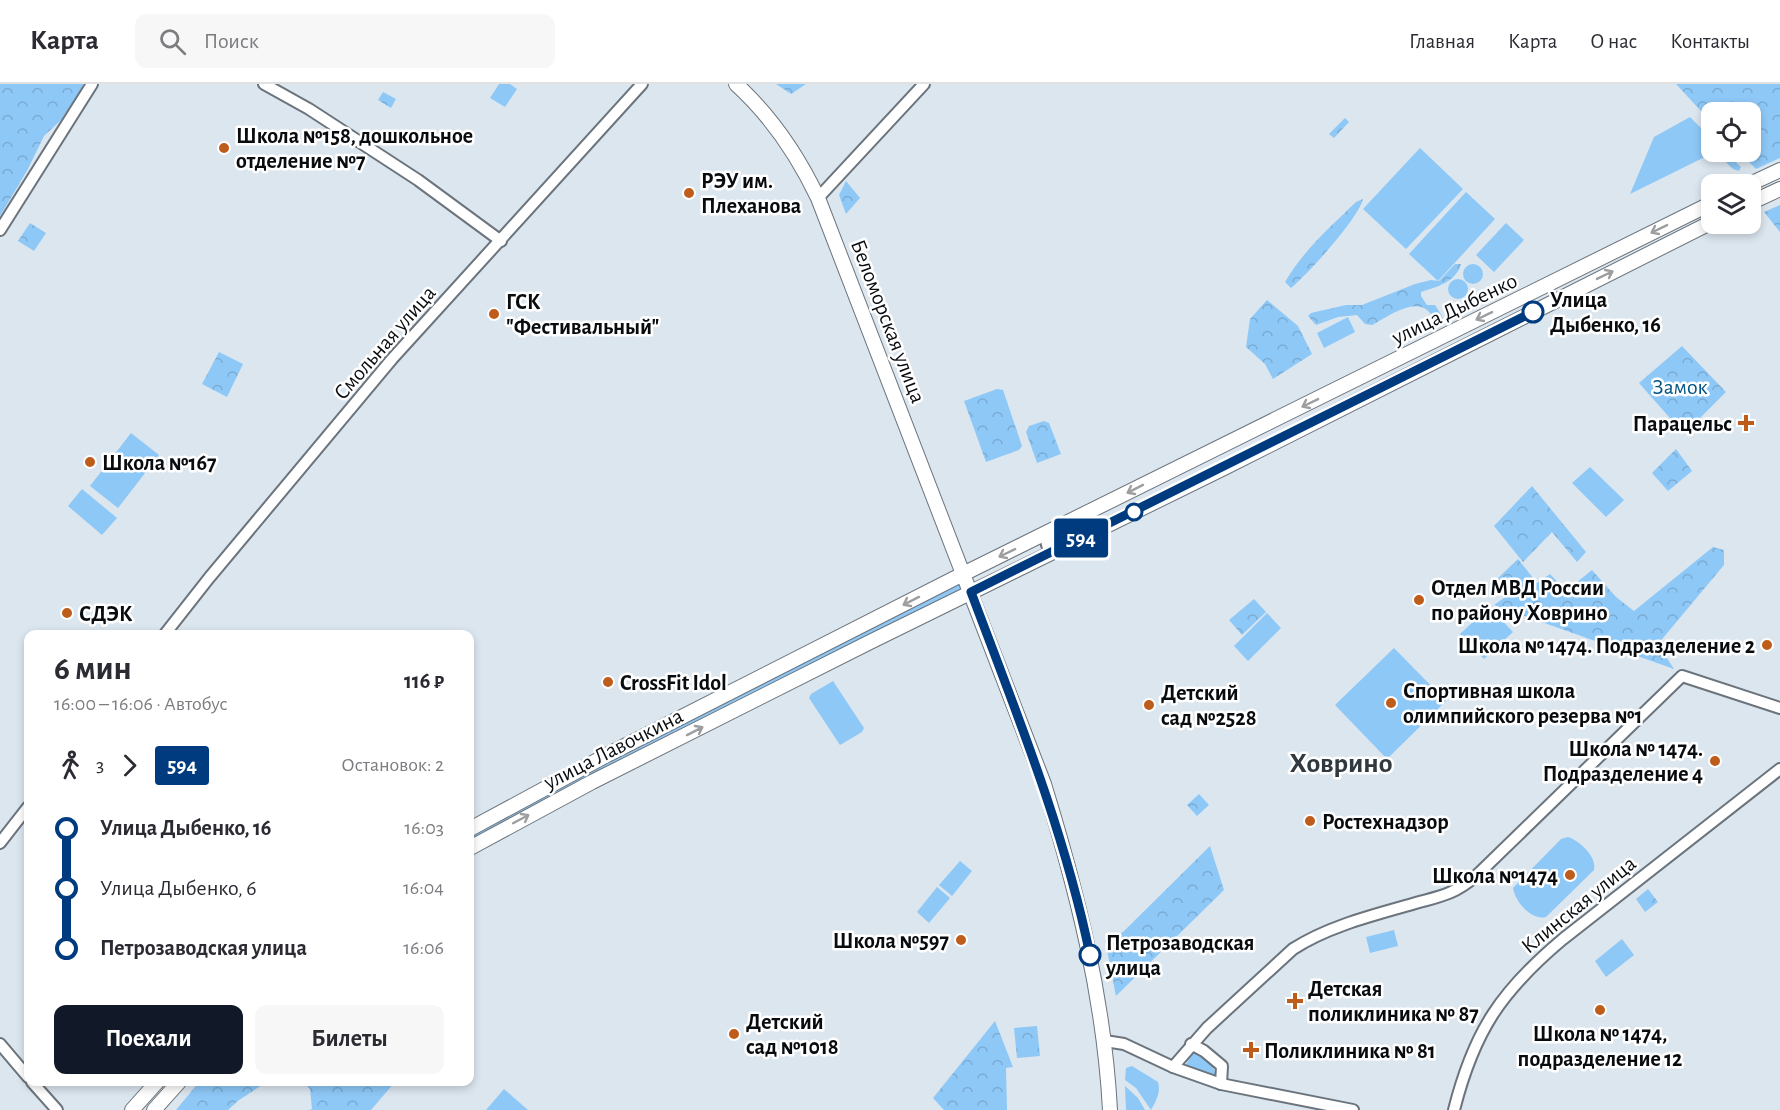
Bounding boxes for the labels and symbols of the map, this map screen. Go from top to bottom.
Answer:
place label: Школа №158, дошкольное отделение №7 [236,125,473,172]
marker: Школа №158, дошкольное отделение №7 [217,141,231,155]
place label: РЭУ им. Плеханова [701,170,801,217]
marker: РЭУ им. Плеханова [682,186,696,200]
one-way arrow [1651,224,1669,236]
street label: Беломорская улица [847,237,929,406]
street label: улица Дыбенко [1387,269,1521,349]
one-way arrow [1596,269,1614,281]
street label: Смольная улица [330,282,440,404]
place label: Улица Дыбенко, 16 [1550,289,1661,336]
place label: ГСК "Фестивальный" [506,291,659,338]
marker: Улица Дыбенко, 16 [1522,301,1544,323]
marker: ГСК "Фестивальный" [487,307,501,321]
one-way arrow [1476,311,1494,323]
park label: Замок [1652,376,1708,398]
one-way arrow [1301,397,1319,409]
place label: Парацельс [1633,413,1732,435]
marker: Парацельс [1737,414,1755,432]
place label: Школа №167 [102,452,217,474]
marker: Школа №167 [83,455,97,469]
one-way arrow [1126,484,1144,496]
unlabelled marker [1125,503,1143,521]
line badge: 594 [1046,518,1116,558]
one-way arrow [999,547,1017,559]
place label: Отдел МВД России по району Ховрино [1431,577,1608,625]
marker: Отдел МВД России по району Ховрино [1412,593,1426,607]
one-way arrow [903,596,921,607]
place label: СДЭК [79,603,133,625]
marker: СДЭК [60,606,74,620]
place label: Школа № 1474. Подразделение 2 [1458,635,1755,657]
marker: Школа № 1474. Подразделение 2 [1760,638,1774,652]
place label: CrossFit Idol [620,672,727,694]
marker: CrossFit Idol [601,675,615,689]
place label: Спортивная школа олимпийского резерва №1 [1403,680,1642,727]
place label: Детский сад №2528 [1161,682,1257,729]
marker: Спортивная школа олимпийского резерва №1 [1384,696,1398,710]
marker: Детский сад №2528 [1142,698,1156,712]
street label: улица Лавочкина [540,704,686,794]
one-way arrow [685,724,703,736]
place label: Школа № 1474. Подразделение 4 [1543,738,1703,785]
district label: Ховрино [1290,750,1392,778]
marker: Школа № 1474. Подразделение 4 [1708,754,1722,768]
place label: Ростехнадзор [1322,811,1449,833]
one-way arrow [512,813,529,825]
marker: Ростехнадзор [1303,814,1317,828]
street label: Клинская улица [1517,852,1640,958]
place label: Школа №1474 [1432,865,1558,887]
marker: Школа №1474 [1563,868,1577,882]
place label: Школа №597 [833,930,949,952]
place label: Петрозаводская улица [1105,932,1254,980]
marker: Школа №597 [954,933,968,947]
marker: Петрозаводская улица [1079,944,1101,966]
place label: Детская поликлиника № 87 [1308,978,1479,1025]
marker: Детская поликлиника № 87 [1286,992,1304,1010]
marker: Школа № 1474, подразделение 12 [1593,1003,1607,1017]
place label: Детский сад №1018 [746,1011,839,1058]
place label: Школа № 1474, подразделение 12 [1518,1023,1682,1070]
marker: Детский сад №1018 [727,1027,741,1041]
place label: Поликлиника № 81 [1264,1040,1436,1062]
marker: Поликлиника № 81 [1242,1041,1260,1059]

